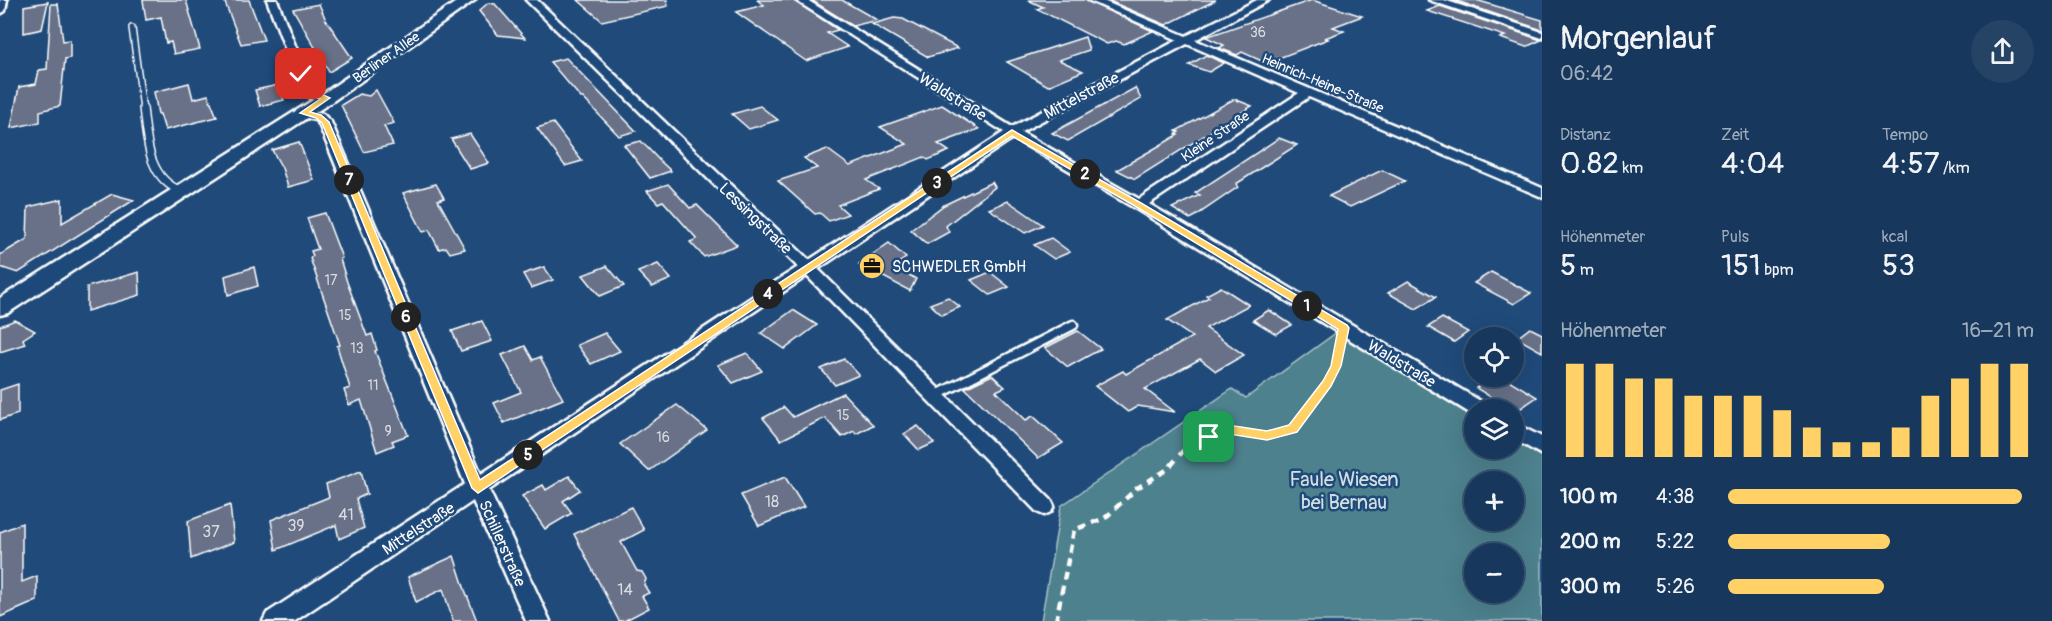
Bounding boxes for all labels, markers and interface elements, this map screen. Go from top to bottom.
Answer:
text: Morgenlauf [1560,18,1717,59]
button: share [1971,20,2034,83]
house number: 36 [1250,24,1266,41]
street label: Berliner Allee [349,28,423,87]
pin [275,48,326,99]
street label: Heinrich-Heine-Straße [1259,50,1386,117]
icon: check [284,57,317,90]
text: 06:42 [1560,61,1613,86]
street label: Waldstraße [915,68,990,126]
street label: Mittelstraße [1040,68,1123,124]
street label: Kleine Straße [1178,107,1253,165]
text: Distanz [1560,125,1611,145]
text: Zeit [1721,125,1749,145]
text: Tempo [1882,125,1928,145]
text: 0.82 [1560,145,1619,182]
text: 4:04 [1721,145,1784,182]
text: 4:57 [1882,145,1940,182]
text: km [1619,158,1643,178]
text: /km [1940,158,1970,178]
pin: 2 [1070,159,1100,189]
text: 2 [1081,164,1089,184]
pin: 7 [334,165,364,195]
pin: 3 [922,168,952,198]
text: 7 [345,170,353,190]
text: 3 [933,173,941,193]
street label: Lessingstraße [714,179,796,259]
text: Höhenmeter [1560,227,1645,247]
text: Puls [1721,227,1749,247]
text: kcal [1882,227,1908,247]
text: 5 [1560,247,1576,284]
text: 151 [1721,247,1761,284]
text: 53 [1882,247,1915,284]
office icon: SCHWEDLER GmbH [857,251,887,281]
place label: SCHWEDLER GmbH [892,257,1026,277]
text: m [1576,260,1594,280]
text: bpm [1761,260,1794,280]
house number: 17 [325,272,338,289]
pin: 4 [753,279,783,309]
text: 4 [763,284,773,304]
pin: 1 [1292,291,1322,321]
text: 1 [1304,296,1310,316]
pin: 6 [391,302,421,332]
house number: 15 [338,307,352,324]
text: 6 [401,307,411,327]
text: Höhenmeter [1560,318,1666,343]
text: 16–21 m [1962,318,2034,343]
map controls [1464,327,1524,603]
button: locate [1464,327,1524,387]
street label: Waldstraße [1364,336,1439,392]
house number: 13 [350,340,364,357]
house number: 11 [368,377,378,394]
button: layers [1464,399,1524,459]
house number: 15 [836,407,850,424]
pin [1183,411,1234,462]
icon: arrive [1192,420,1225,453]
house number: 9 [384,423,392,440]
house number: 16 [656,429,670,446]
pin: 5 [513,440,543,470]
text: 5 [524,445,532,465]
park label: Faule Wiesen bei Bernau [1290,467,1398,515]
button: + [1464,471,1524,531]
text: 100 m [1560,484,1617,509]
text: 4:38 [1656,484,1694,509]
house number: 18 [765,492,779,512]
street label: Schillerstraße [474,497,530,590]
street label: Mittelstraße [379,498,459,560]
house number: 41 [338,505,354,525]
house number: 39 [287,516,305,536]
house number: 37 [202,522,220,542]
text: 200 m [1560,529,1621,554]
text: 5:22 [1656,529,1695,554]
button: − [1464,543,1524,603]
text: 300 m [1560,574,1621,599]
text: 5:26 [1656,574,1695,599]
house number: 14 [617,580,633,600]

